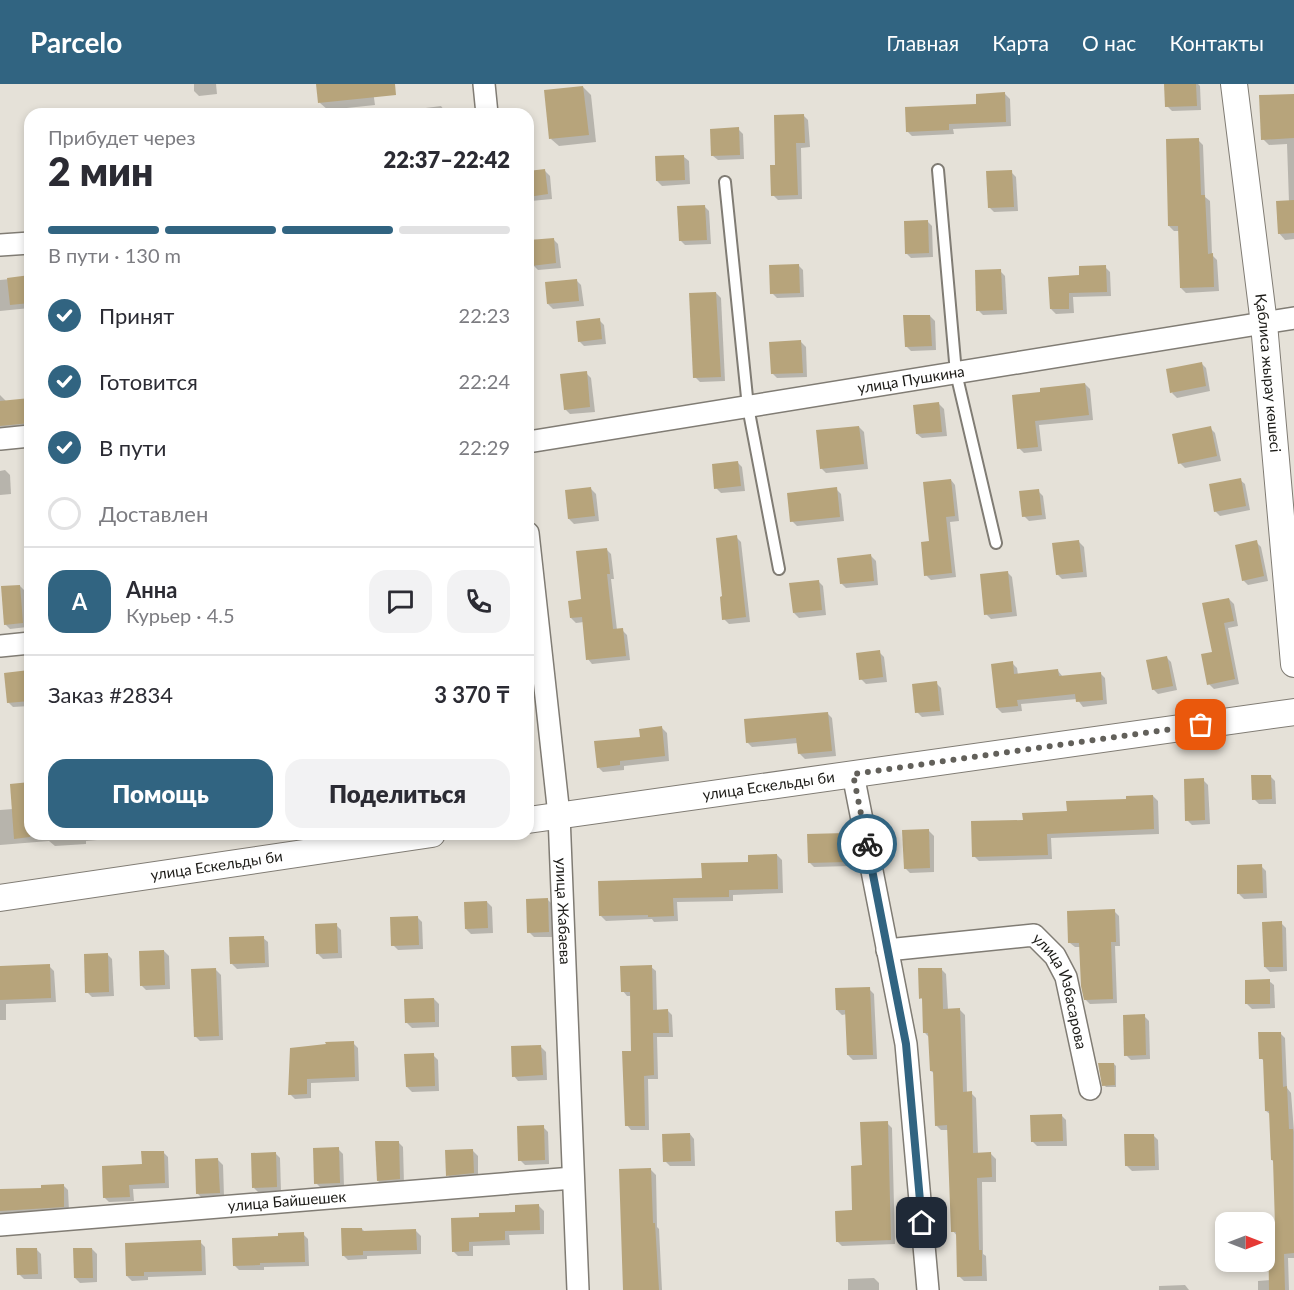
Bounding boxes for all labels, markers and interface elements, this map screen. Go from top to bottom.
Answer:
text: Parcelo [30,25,122,59]
text: Главная [886,30,959,55]
text: Карта [992,30,1049,55]
text: О нас [1082,30,1136,55]
text: Контакты [1169,30,1264,55]
text: Прибудет через [48,125,195,149]
text: 22:37–22:42 [384,146,510,173]
text: 2 мин [48,148,153,194]
text: В пути · 130 m [48,243,181,267]
street label: Қаблиса жырау көшесі [1252,292,1285,453]
icon: check [48,299,81,332]
text: Принят [99,302,174,329]
text: 22:23 [459,303,510,327]
street label: улица Пушкина [856,361,966,397]
icon: check [48,365,81,398]
text: Готовится [99,368,198,395]
text: 22:24 [459,369,510,393]
icon: check [48,431,81,464]
text: В пути [99,434,166,461]
text: 22:29 [459,435,510,459]
text: Доставлен [99,500,208,527]
button: chat [369,570,432,633]
button: phone [447,570,510,633]
text: Анна [126,576,177,603]
text: А [72,588,87,615]
text: Курьер · 4.5 [126,603,235,627]
text: Заказ #2834 [48,681,173,708]
text: 3 370 ₸ [434,681,510,708]
pin [1175,699,1226,750]
icon: bag [1184,708,1217,741]
button: Помощь [48,759,273,828]
button: Поделиться [285,759,510,828]
street label: улица Ескельды би [701,767,836,803]
courier [837,814,897,874]
icon: bike [851,828,884,861]
street label: улица Ескельды би [149,846,284,884]
street label: улица Жабаева [553,857,575,965]
street label: улица Избасарова [1029,929,1091,1051]
street label: улица Байшешек [227,1187,347,1214]
pin [896,1197,947,1248]
icon: home [905,1206,938,1239]
north arrow [1215,1212,1275,1272]
map controls [1215,1212,1275,1272]

